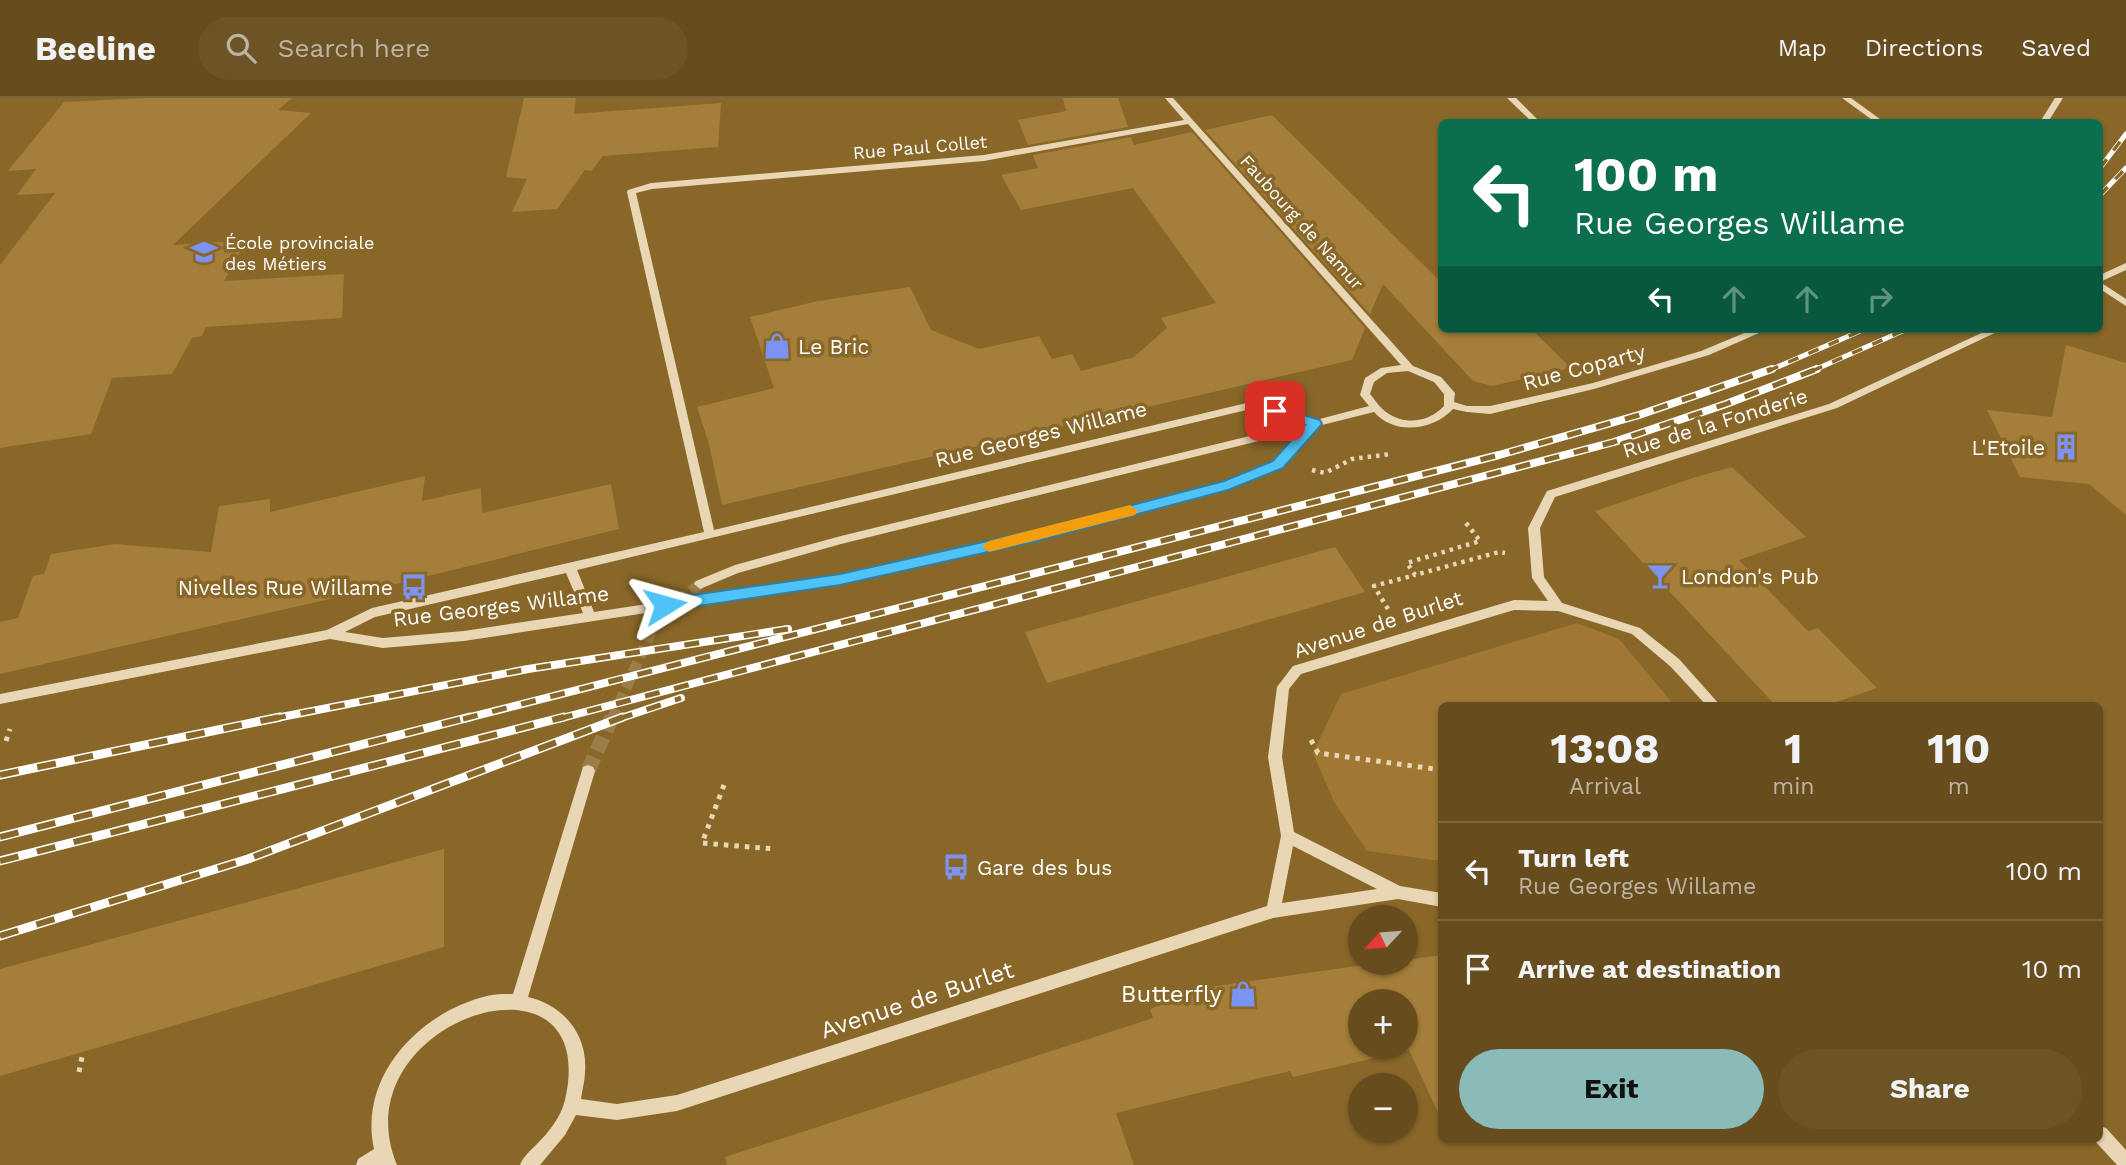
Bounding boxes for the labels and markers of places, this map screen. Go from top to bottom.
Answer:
place label: École provinciale des Métiers [225,232,374,274]
school or university icon: École provinciale des Métiers [189,237,219,267]
shop icon: Le Bric [762,331,792,361]
place label: Le Bric [798,334,869,359]
pin [1245,381,1305,441]
building icon: L'Etoile [2051,432,2081,462]
place label: L'Etoile [1972,435,2045,460]
bar icon: London's Pub [1645,561,1675,591]
place label: London's Pub [1681,564,1819,589]
bus stop icon: Nivelles Rue Willame [399,572,429,602]
place label: Nivelles Rue Willame [178,575,393,600]
bus stop icon: Gare des bus [941,852,971,882]
place label: Gare des bus [977,855,1112,880]
shop icon: Butterfly [1228,979,1258,1009]
place label: Butterfly [1121,980,1223,1008]

